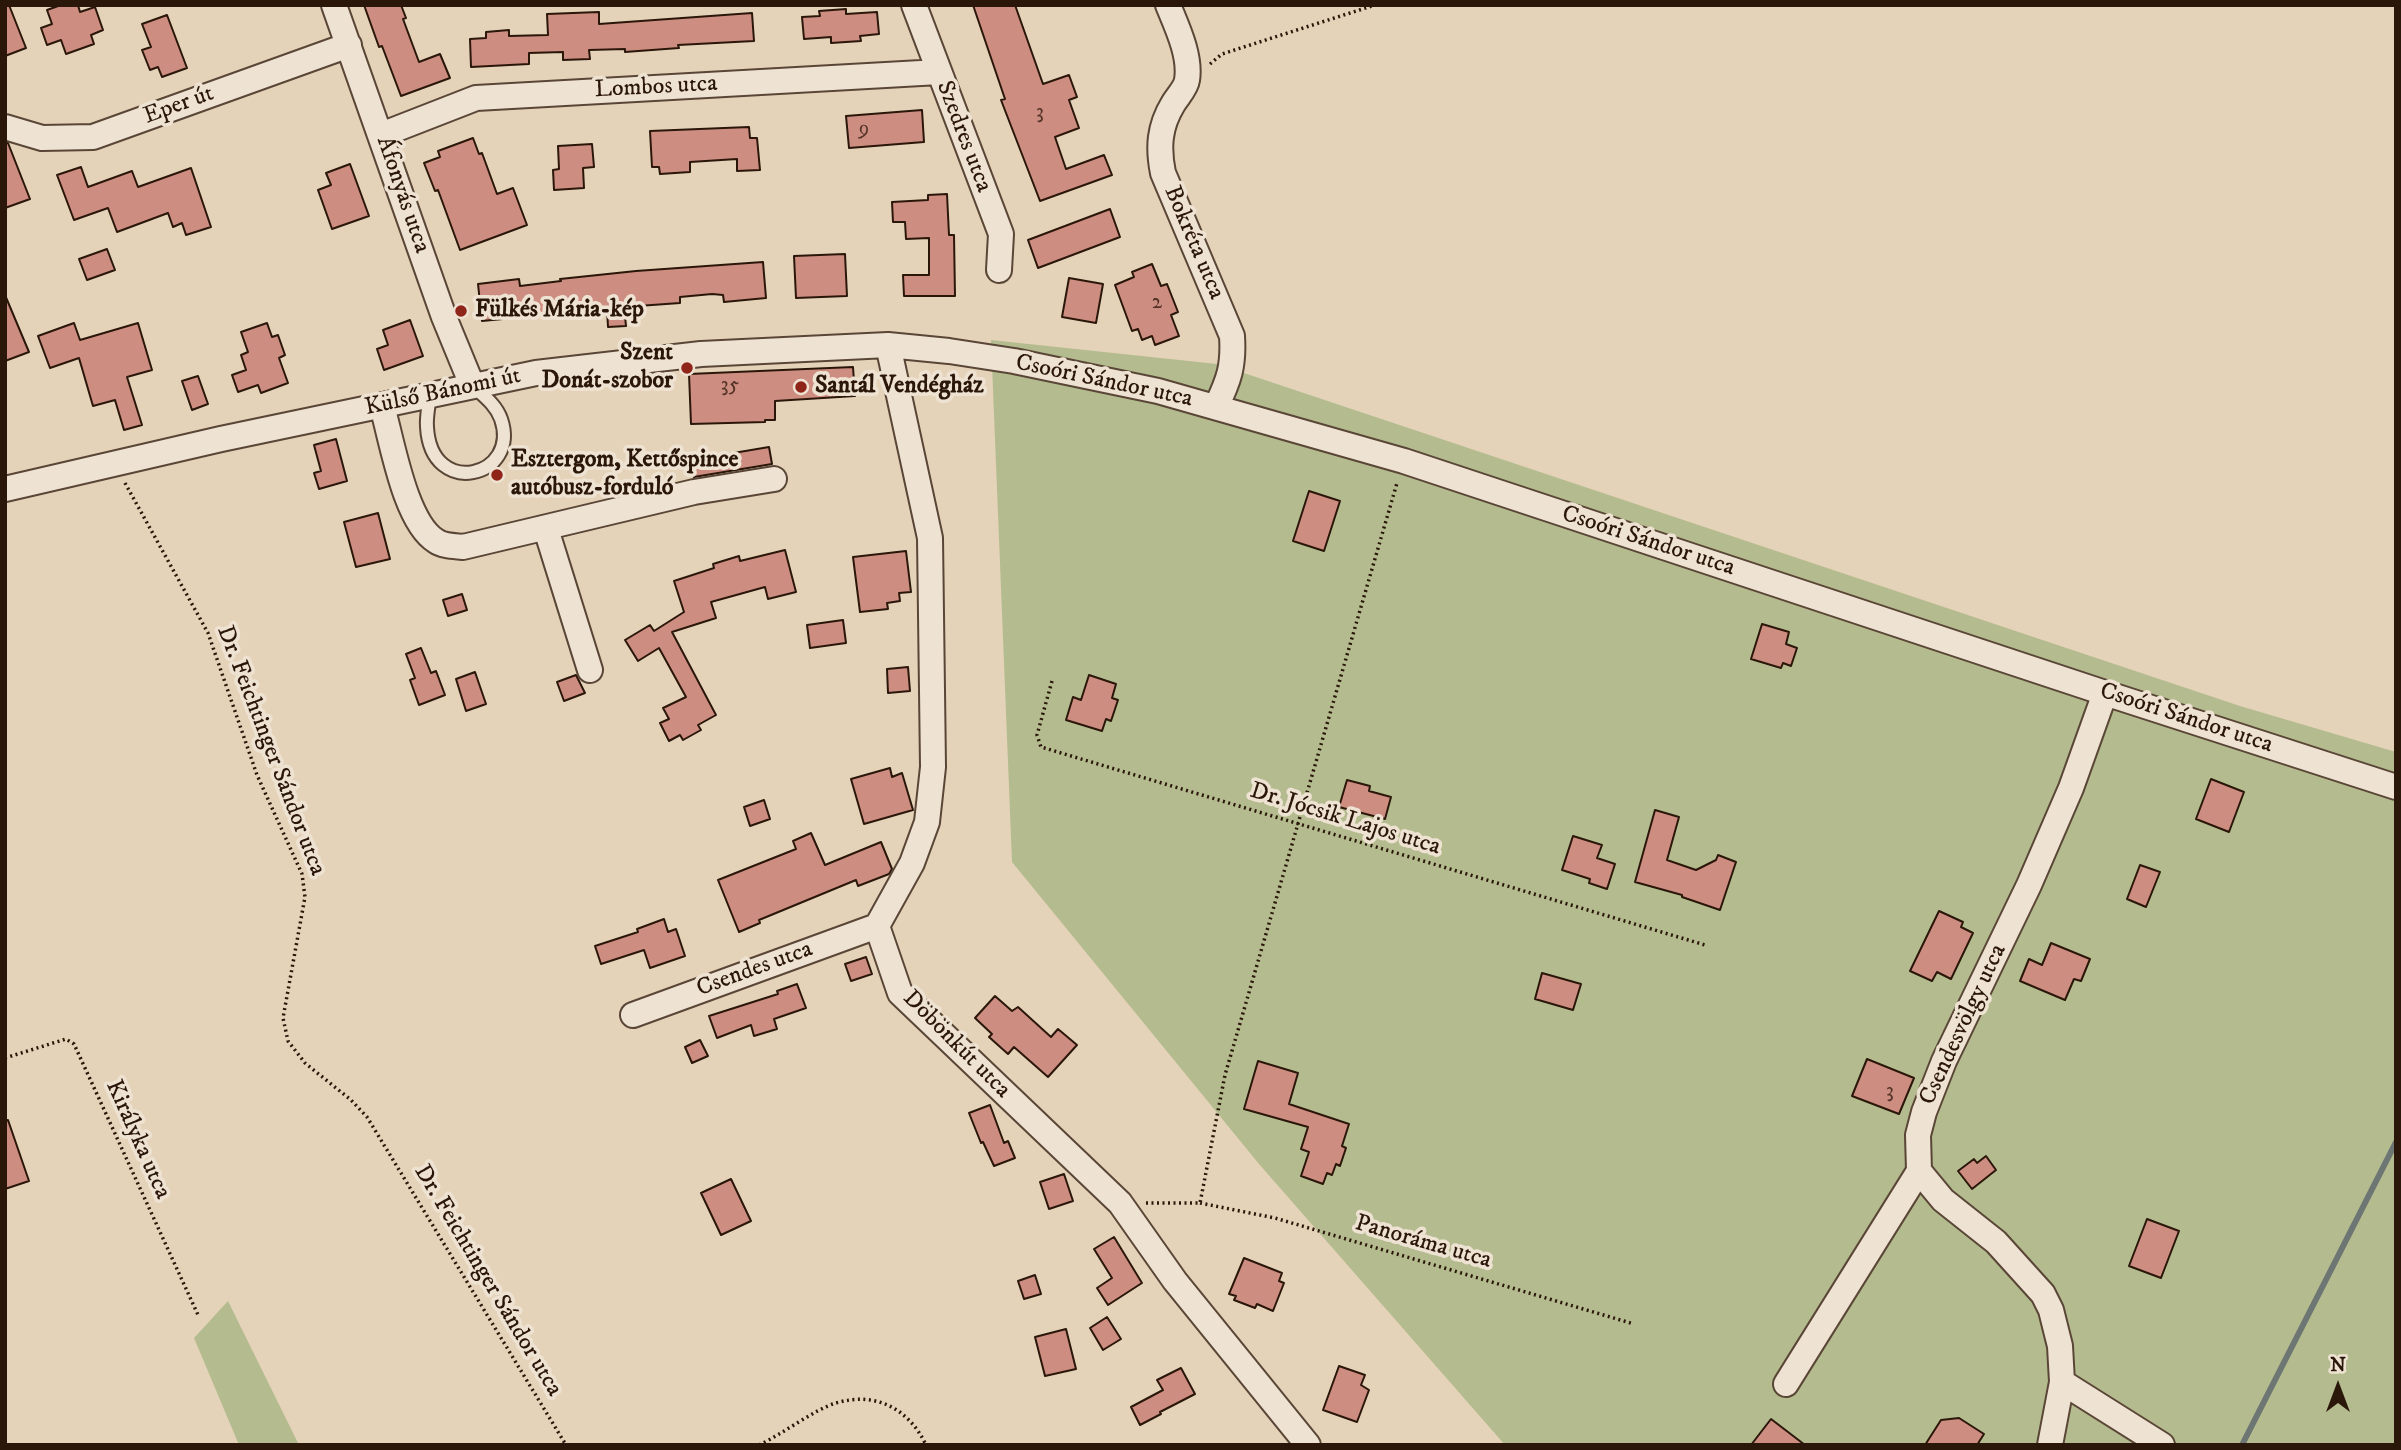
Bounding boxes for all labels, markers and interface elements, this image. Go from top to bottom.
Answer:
street label: Lombos utca [594,70,718,106]
street label: Szedres utca [929,77,997,197]
street label: Eper út [140,80,218,132]
house number: 3 [1036,101,1044,127]
house number: 9 [859,118,869,144]
street label: Áfonyás utca [369,133,435,257]
street label: Bokréta utca [1156,182,1230,304]
house number: 2 [1152,291,1162,317]
place label: Fülkés Mária-kép [475,297,644,325]
marker: Fülkés Mária-kép [453,303,469,319]
place label: Szent Donát-szobor [541,340,673,396]
street label: Csoóri Sándor utca [1013,349,1195,415]
marker: Szent Donát-szobor [679,360,695,376]
street label: Külső Bánomi út [363,362,523,424]
place label: Santál Vendégház [815,373,984,401]
house number: 35 [721,374,739,400]
marker: Santál Vendégház [793,379,809,395]
place label: Esztergom, Kettőspince autóbusz-forduló [511,447,739,503]
marker: Esztergom, Kettőspince autóbusz-forduló [489,467,505,483]
street label: Csoóri Sándor utca [1558,500,1738,584]
street label: Dr. Feichtinger Sándor utca [209,622,331,880]
street label: Csoóri Sándor utca [2096,677,2276,761]
street label: Dr. Jócsik Lajos utca [1246,777,1444,863]
street label: Csendes utca [693,936,817,1004]
street label: Csendesvölgy utca [1914,940,2014,1110]
street label: Döbönkút utca [896,985,1016,1105]
street label: Királyka utca [98,1076,176,1204]
house number: 3 [1886,1080,1894,1106]
street label: Dr. Feichtinger Sándor utca [406,1160,568,1402]
street label: Panoráma utca [1352,1210,1494,1276]
north arrow [2303,1352,2373,1422]
text: N [2330,1354,2346,1377]

